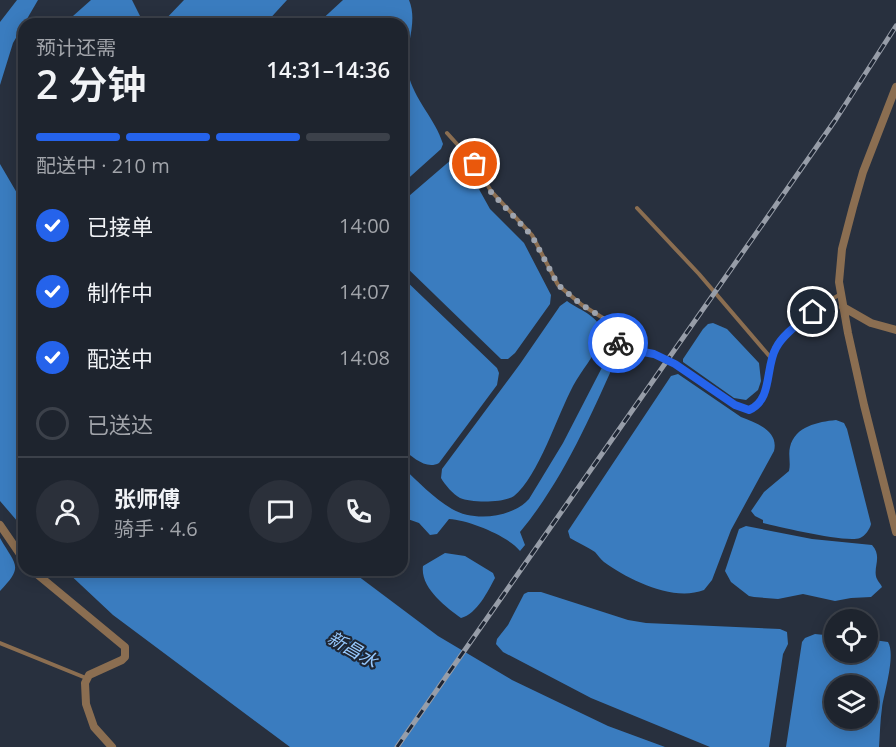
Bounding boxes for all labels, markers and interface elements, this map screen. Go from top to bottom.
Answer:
text: 预计还需 [36,34,116,61]
text: 14:31–14:36 [266,54,390,84]
text: 2 分钟 [36,57,146,110]
pin [449,138,500,189]
icon: bag [458,147,491,180]
text: 配送中 · 210 m [36,152,170,179]
icon: check [36,209,69,242]
text: 已接单 [87,211,153,241]
text: 14:00 [339,212,390,239]
icon: check [36,275,69,308]
text: 制作中 [87,277,153,307]
text: 14:07 [339,278,390,305]
pin [787,286,838,337]
icon: home [796,295,829,328]
courier [588,313,648,373]
icon: bike [602,327,635,360]
icon: check [36,341,69,374]
text: 配送中 [87,343,153,373]
text: 14:08 [339,344,390,371]
text: 已送达 [87,409,153,439]
button: person [36,480,99,543]
button: chat [249,480,312,543]
button: phone [327,480,390,543]
text: 张师傅 [114,483,180,513]
text: 骑手 · 4.6 [114,515,198,542]
map controls [824,609,878,729]
button: locate [824,609,878,663]
water label: 新昌水 [324,625,383,673]
button: layers [824,675,878,729]

